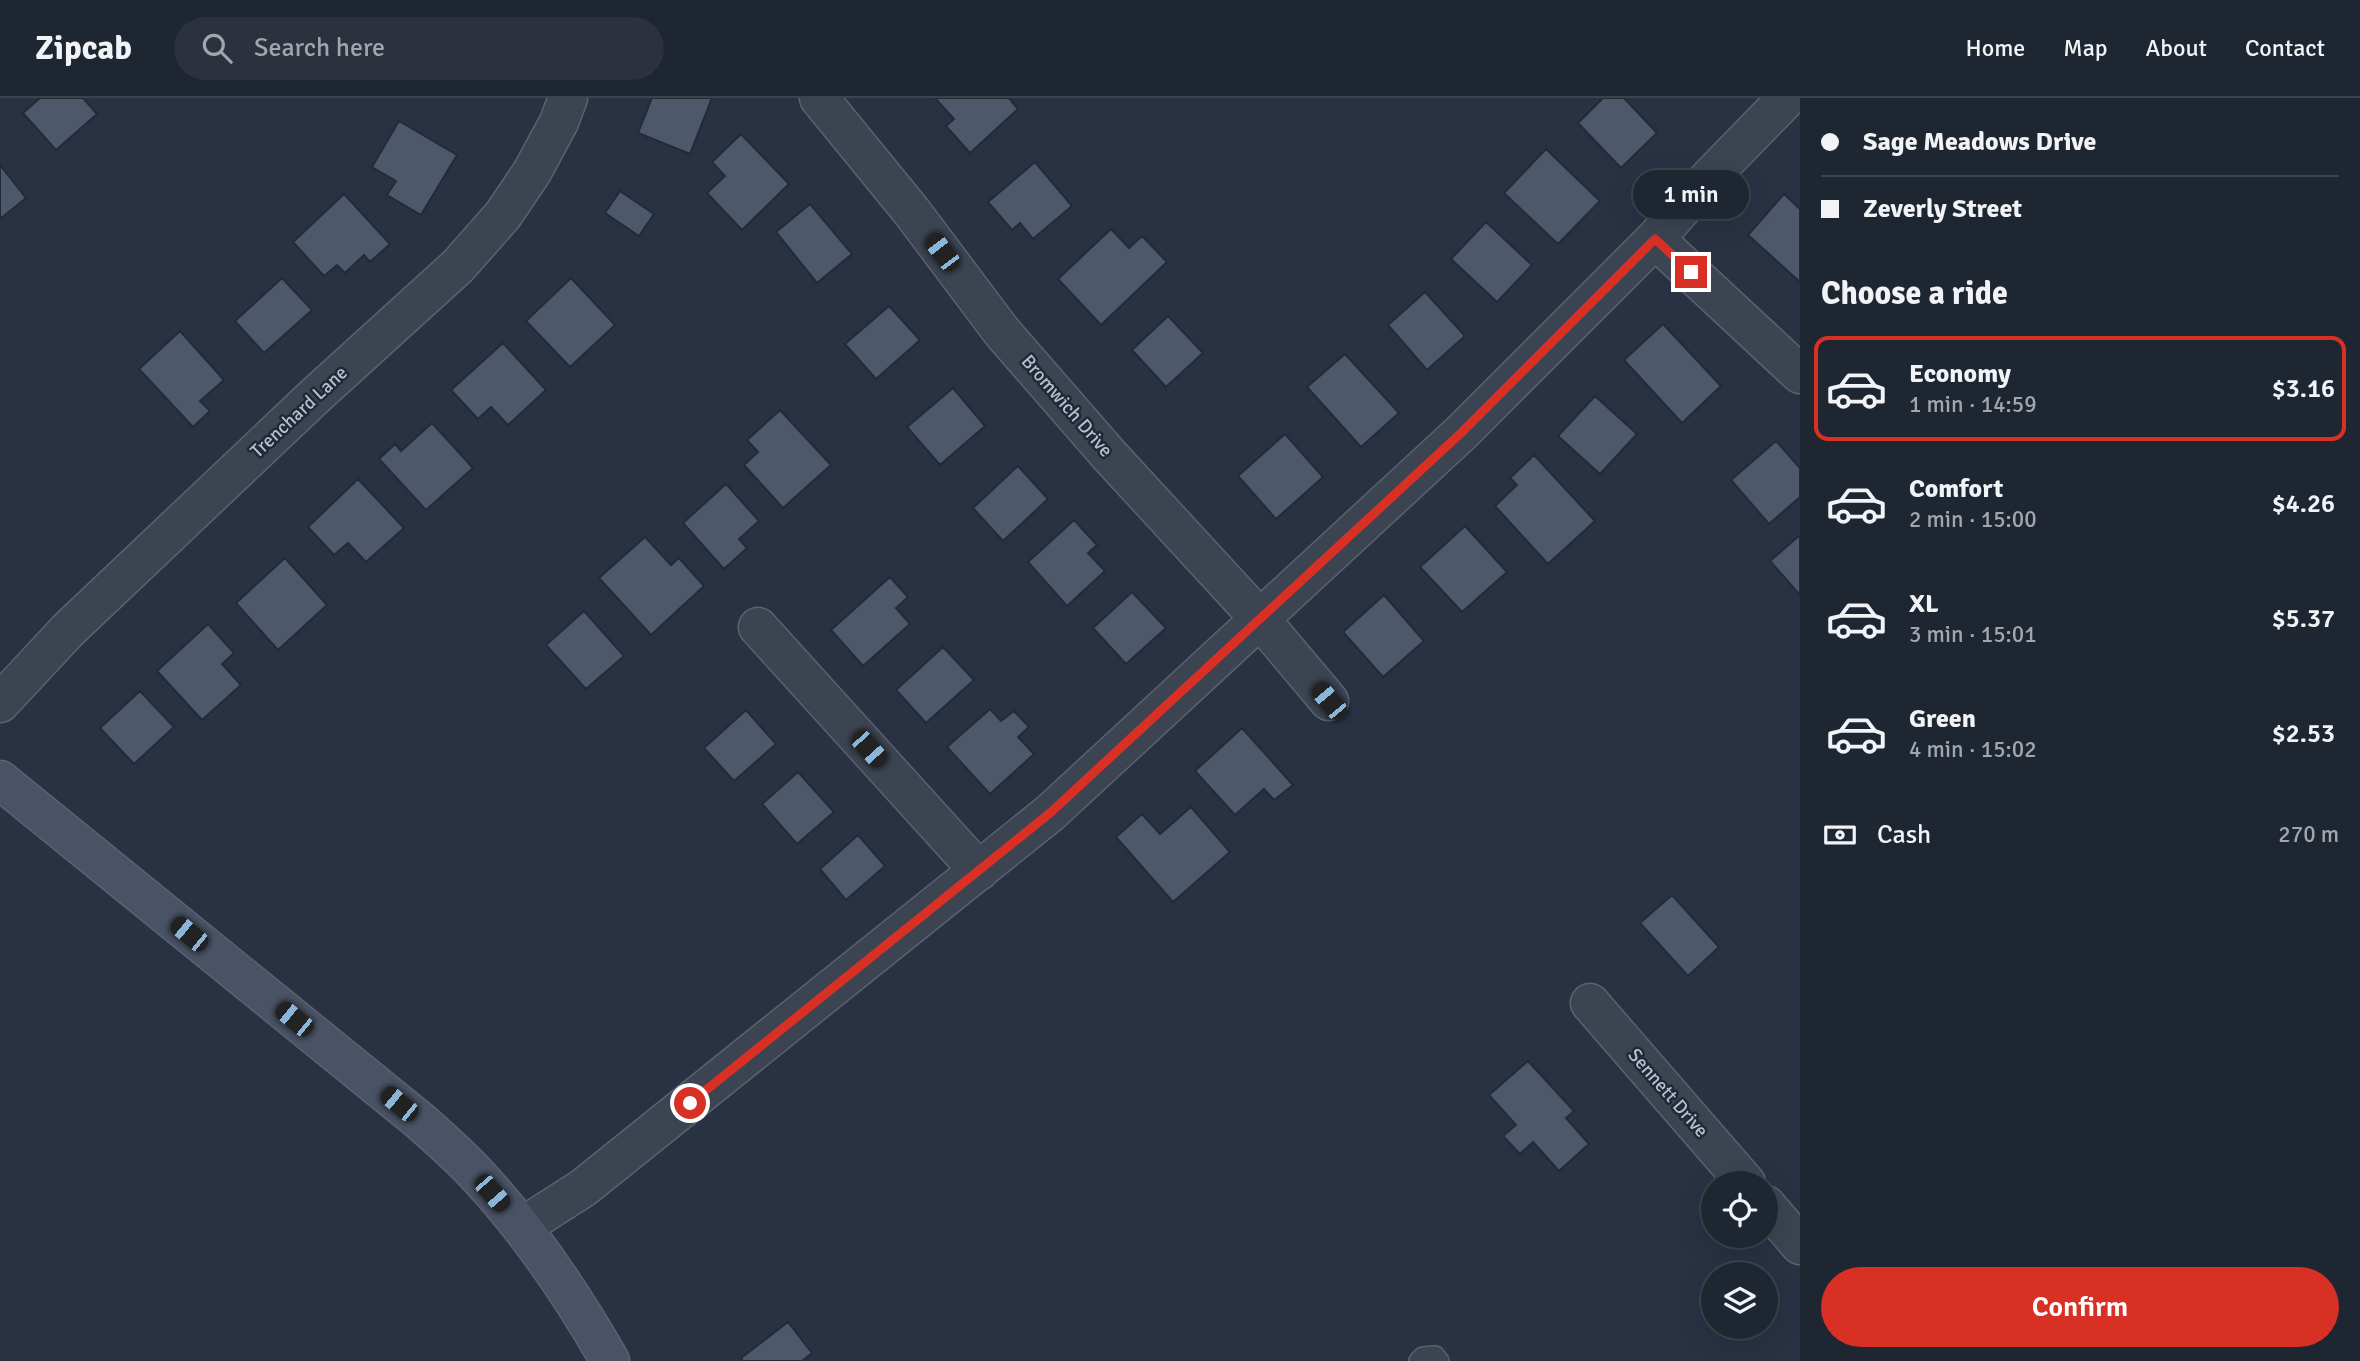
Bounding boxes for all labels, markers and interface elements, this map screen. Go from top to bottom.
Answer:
search box [174,17,664,80]
text: Zipcab [35,28,132,69]
icon: search [198,29,236,67]
text: Search here [254,32,385,64]
text: Home [1965,33,2025,63]
text: Map [2063,33,2108,63]
text: About [2146,33,2207,63]
text: Contact [2245,33,2325,63]
text: Sage Meadows Drive [1863,126,2096,158]
callout: 1 min [1633,170,1749,220]
text: 1 min [1663,180,1719,209]
text: Zeverly Street [1863,193,2022,225]
car [921,229,964,275]
route end [1675,256,1707,288]
text: Choose a ride [1821,274,2008,313]
street label: Bromwich Drive [1016,350,1118,462]
icon: car [1825,357,1888,420]
text: Economy [1909,358,2011,390]
street label: Trenchard Lane [245,361,353,463]
text: $3.16 [2272,373,2335,405]
text: 1 min · 14:59 [1909,390,2037,419]
icon: car [1825,472,1888,535]
text: Comfort [1909,473,2003,505]
text: $4.26 [2272,488,2335,520]
text: 2 min · 15:00 [1909,505,2037,534]
icon: car [1825,587,1888,650]
text: XL [1909,588,1939,620]
text: $5.37 [2272,603,2335,635]
text: 3 min · 15:01 [1909,620,2037,649]
car [1308,678,1351,724]
icon: car [1825,702,1888,765]
text: Green [1909,703,1976,735]
text: $2.53 [2272,718,2335,750]
car [848,726,891,772]
text: 4 min · 15:02 [1909,735,2037,764]
icon: cash [1821,816,1859,854]
text: Cash [1877,819,1931,851]
text: 270 m [2278,820,2339,849]
car [167,913,212,955]
car [272,998,317,1040]
street label: Sennett Drive [1623,1044,1713,1142]
car [377,1083,422,1125]
route start [674,1087,706,1119]
car [471,1170,514,1216]
map controls [1701,1171,1778,1339]
button: locate [1701,1171,1778,1248]
button: layers [1701,1262,1778,1339]
button: Confirm [1821,1267,2339,1347]

